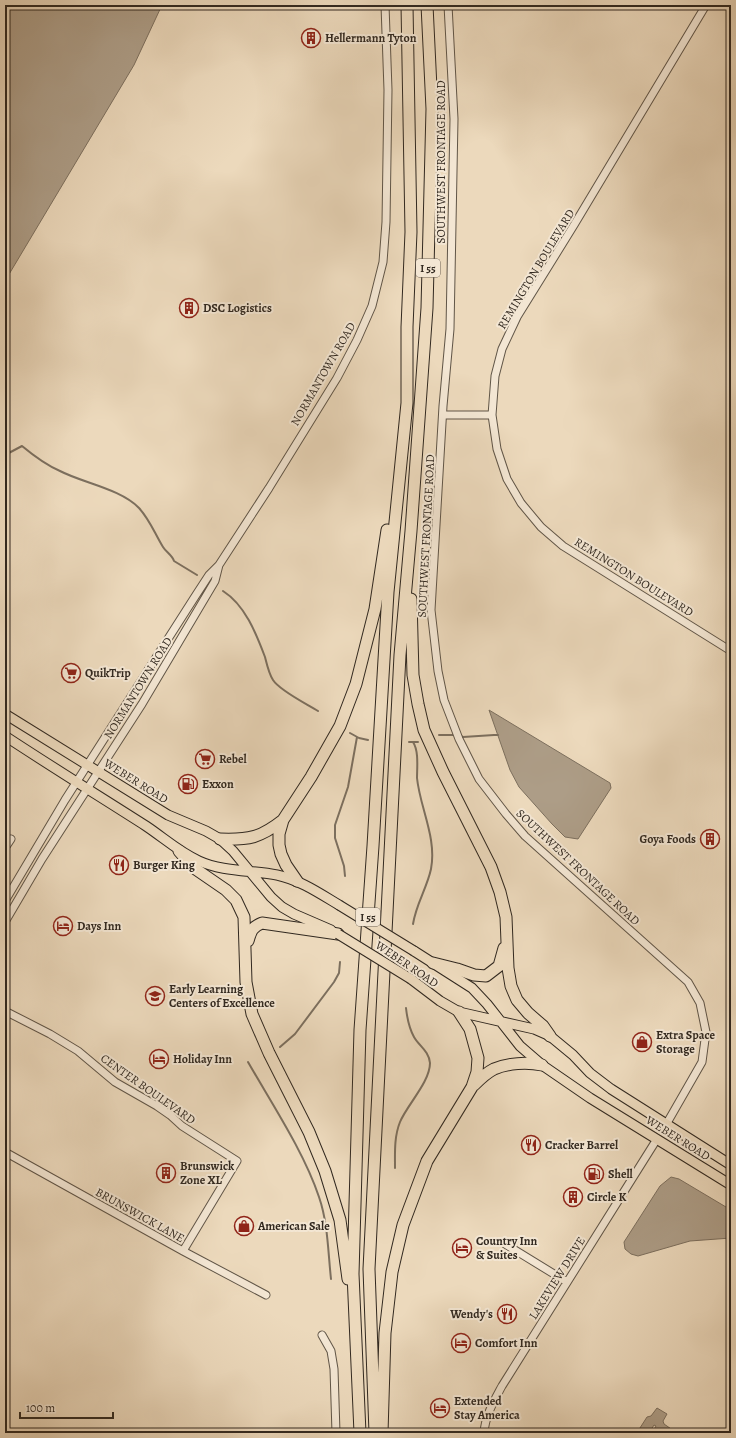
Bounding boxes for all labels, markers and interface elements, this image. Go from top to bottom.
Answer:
building icon: Hellermann Tyton [300,27,322,49]
place label: Hellermann Tyton [325,30,417,46]
street label: SOUTHWEST FRONTAGE ROAD [433,80,449,244]
street label: REMINGTON BOULEVARD [494,206,578,332]
road number: I 55 [416,259,440,277]
building icon: DSC Logistics [178,297,200,319]
place label: DSC Logistics [203,300,272,316]
street label: NORMANTOWN ROAD [287,319,359,429]
street label: SOUTHWEST FRONTAGE ROAD [414,454,438,618]
street label: REMINGTON BOULEVARD [571,534,697,620]
street label: NORMANTOWN ROAD [100,634,176,742]
supermarket icon: QuikTrip [60,662,82,684]
place label: QuikTrip [85,665,131,681]
supermarket icon: Rebel [194,748,216,770]
place label: Rebel [219,751,247,767]
street label: WEBER ROAD [100,754,171,807]
fuel station icon: Exxon [177,773,199,795]
place label: Exxon [202,776,234,792]
street label: SOUTHWEST FRONTAGE ROAD [513,805,643,929]
building icon: Goya Foods [699,828,721,850]
place label: Goya Foods [639,831,696,847]
restaurant icon: Burger King [108,854,130,876]
place label: Burger King [133,857,196,873]
road number: I 55 [356,908,380,926]
hotel icon: Days Inn [52,915,74,937]
place label: Days Inn [77,918,122,934]
street label: WEBER ROAD [371,936,442,991]
place label: Early Learning Centers of Excellence [169,981,275,1011]
school or university icon: Early Learning Centers of Excellence [144,985,166,1007]
place label: Extra Space Storage [656,1027,715,1057]
shop icon: Extra Space Storage [631,1031,653,1053]
hotel icon: Holiday Inn [148,1048,170,1070]
street label: CENTER BOULEVARD [97,1050,199,1128]
place label: Holiday Inn [173,1051,232,1067]
street label: WEBER ROAD [642,1111,713,1164]
restaurant icon: Cracker Barrel [520,1134,542,1156]
place label: Cracker Barrel [545,1137,619,1153]
place label: Brunswick Zone XL [180,1158,235,1188]
building icon: Brunswick Zone XL [155,1162,177,1184]
fuel station icon: Shell [583,1163,605,1185]
place label: Shell [608,1166,634,1182]
street label: BRUNSWICK LANE [93,1184,187,1246]
building icon: Circle K [562,1186,584,1208]
place label: Circle K [587,1189,626,1205]
shop icon: American Sale [233,1215,255,1237]
place label: American Sale [257,1218,330,1234]
place label: Country Inn & Suites [476,1233,537,1263]
street label: LAKEVIEW DRIVE [525,1234,589,1322]
hotel icon: Country Inn & Suites [451,1237,473,1259]
restaurant icon: Wendy's [496,1303,518,1325]
place label: Wendy's [449,1306,493,1322]
hotel icon: Comfort Inn [450,1332,472,1354]
place label: Comfort Inn [475,1335,538,1351]
place label: Extended Stay America [454,1393,520,1423]
scale bar [20,1394,113,1420]
hotel icon: Extended Stay America [429,1397,451,1419]
text: 100 m [26,1400,55,1416]

